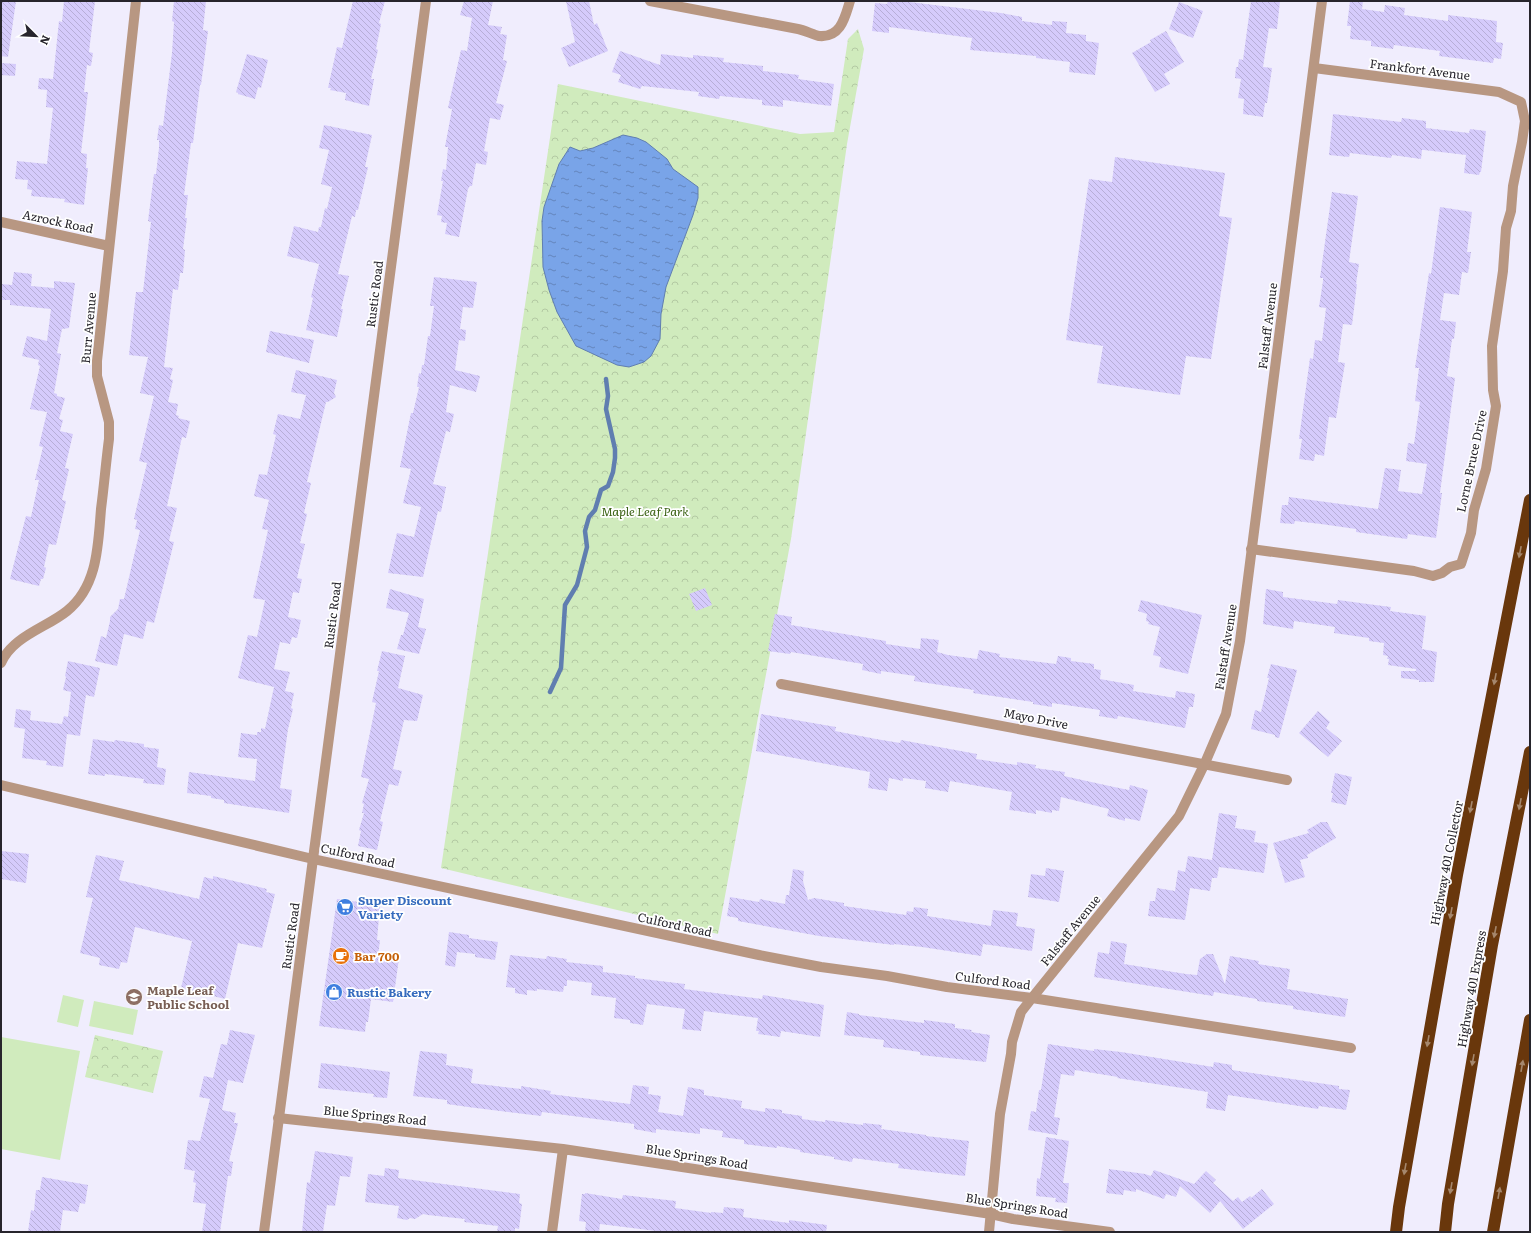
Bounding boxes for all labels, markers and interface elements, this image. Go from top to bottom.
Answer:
north arrow [16,16,56,56]
text: N [37,33,55,48]
street label: Frankfort Avenue [1369,54,1471,84]
street label: Azrock Road [21,205,96,237]
street label: Rustic Road [361,259,387,329]
street label: Falstaff Avenue [1253,282,1281,370]
street label: Burr Avenue [76,292,100,364]
street label: Lorne Bruce Drive [1451,408,1491,514]
park label: Maple Leaf Park [601,502,689,520]
one-way arrow [1516,545,1522,558]
street label: Rustic Road [319,580,345,650]
street label: Falstaff Avenue [1209,603,1241,691]
one-way arrow [1492,673,1498,685]
street label: Mayo Drive [1002,703,1070,733]
one-way arrow [1517,798,1523,811]
street label: Highway 401 Collector [1425,799,1467,927]
one-way arrow [1467,801,1473,813]
street label: Culford Road [319,838,398,872]
place label: Super Discount Variety [358,891,453,923]
street label: Falstaff Avenue [1036,891,1104,969]
supermarket icon: Super Discount Variety [335,897,355,917]
street label: Rustic Road [276,901,304,971]
street label: Culford Road [636,907,715,941]
one-way arrow [1447,907,1453,919]
one-way arrow [1492,926,1498,938]
street label: Highway 401 Express [1452,929,1490,1049]
cafe icon: Bar 700 [331,946,351,966]
place label: Bar 700 [354,947,400,965]
street label: Culford Road [954,966,1032,994]
place label: Maple Leaf Public School [147,981,230,1013]
shop icon: Rustic Bakery [324,982,344,1002]
place label: Rustic Bakery [347,983,432,1001]
school or university icon: Maple Leaf Public School [124,987,144,1007]
one-way arrow [1425,1035,1431,1048]
one-way arrow [1470,1054,1476,1066]
one-way arrow [1519,1059,1525,1072]
street label: Blue Springs Road [323,1101,428,1129]
street label: Blue Springs Road [644,1139,750,1173]
one-way arrow [1402,1163,1408,1176]
one-way arrow [1448,1182,1454,1194]
one-way arrow [1496,1187,1502,1200]
street label: Blue Springs Road [964,1188,1070,1222]

